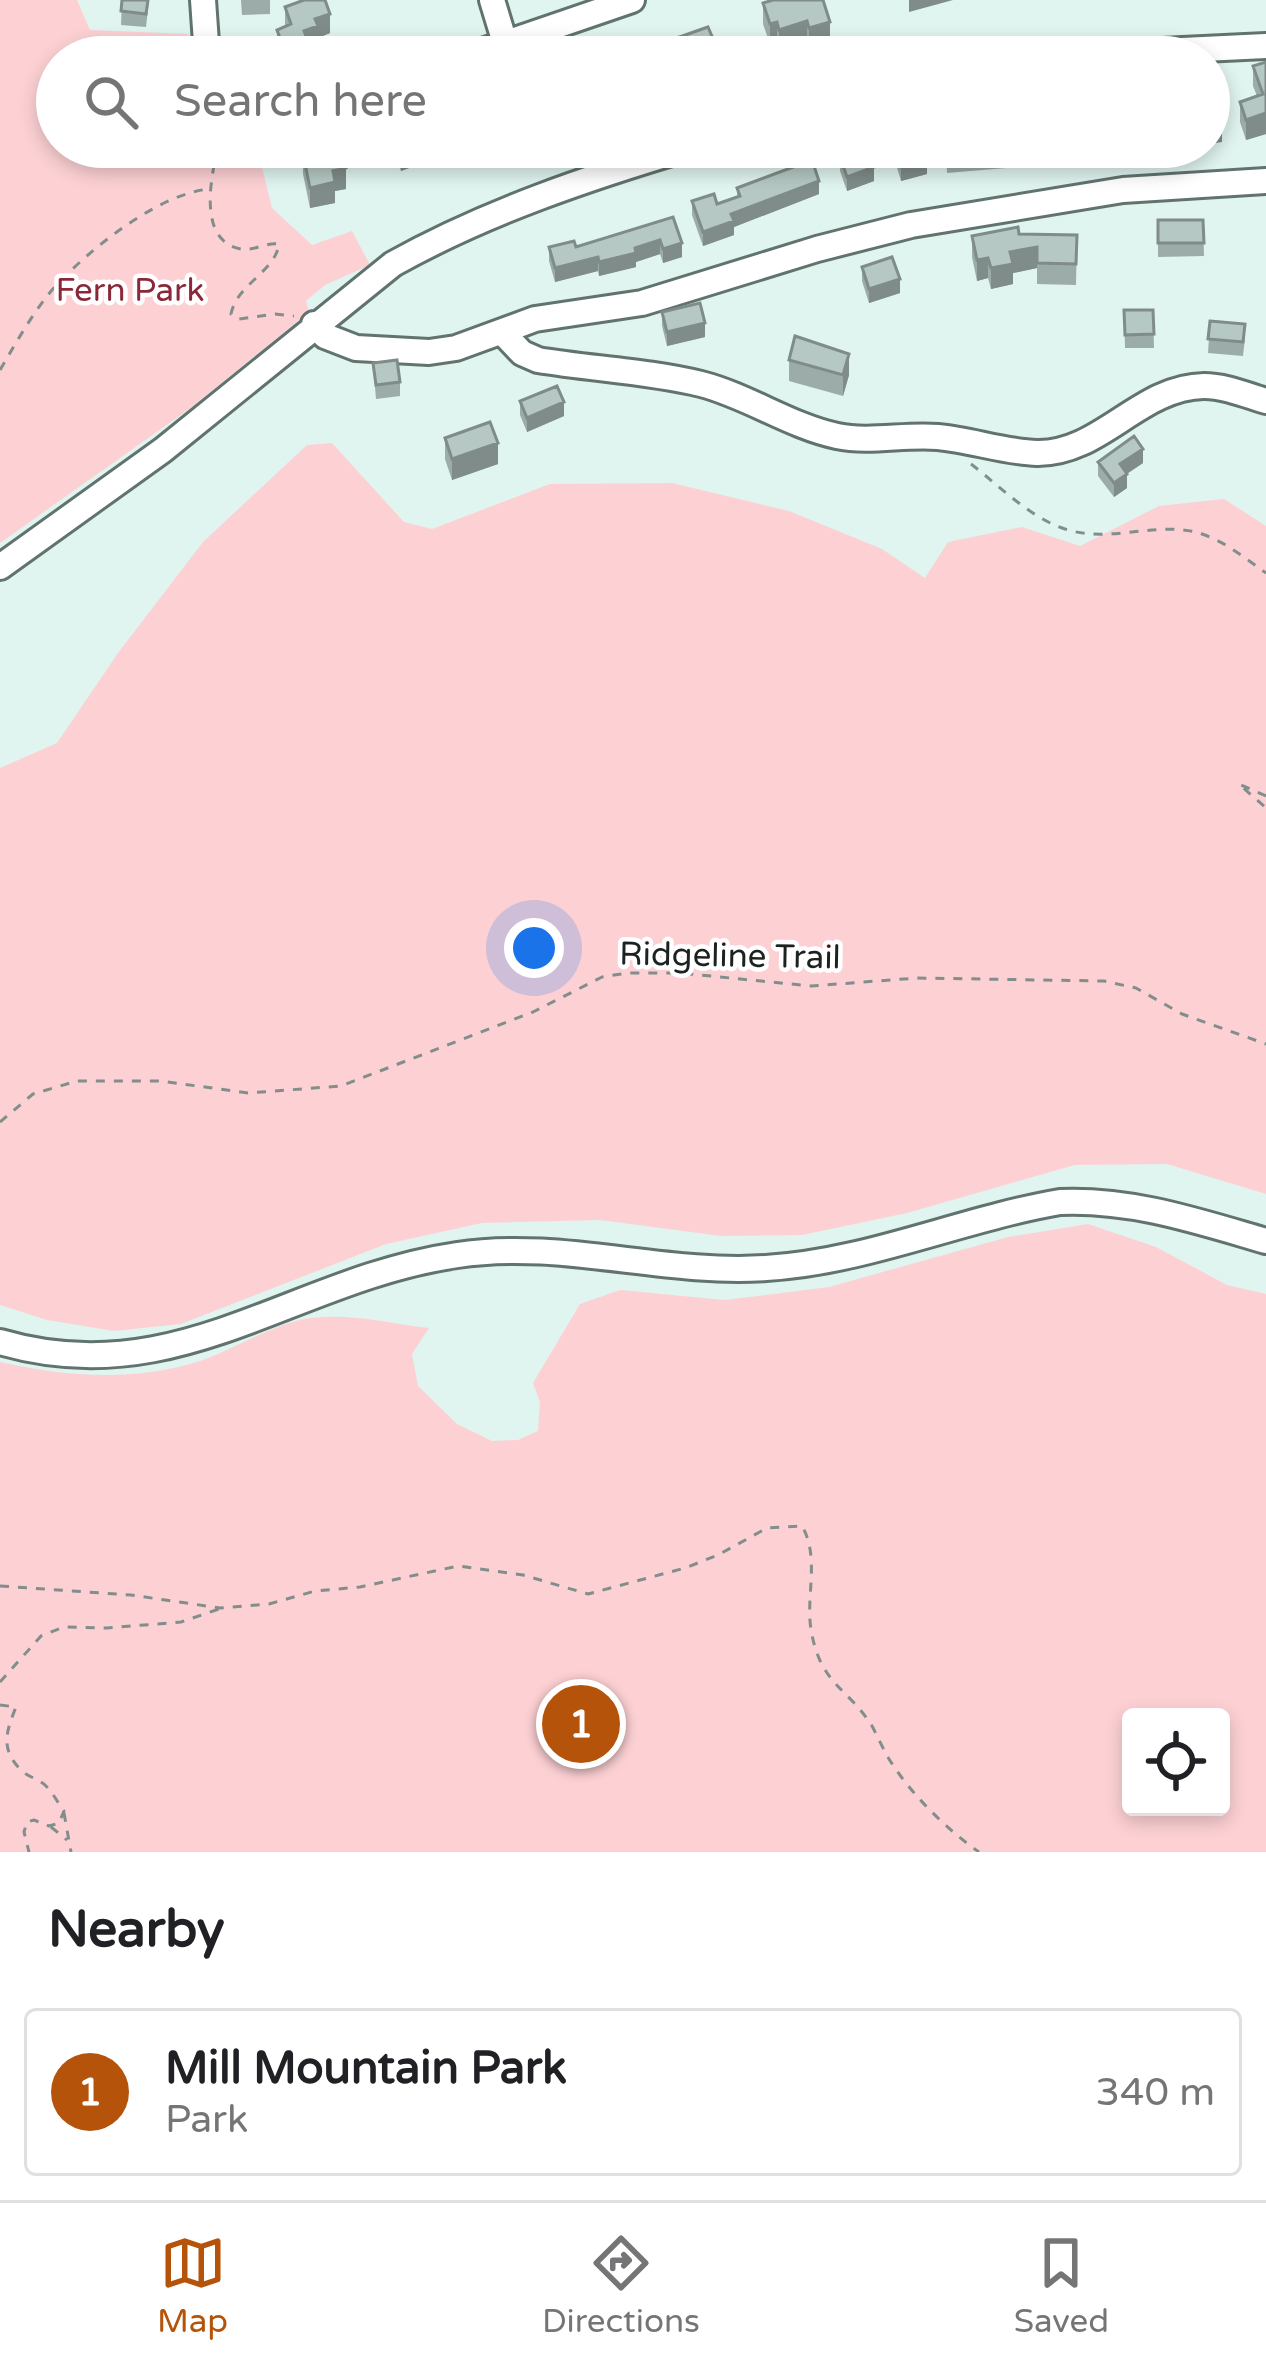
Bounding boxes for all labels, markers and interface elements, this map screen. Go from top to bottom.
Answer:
search box [36,36,1230,168]
icon: search [78,69,144,135]
text: Search here [174,75,427,129]
park label: Fern Park [55,271,205,310]
your location [504,918,564,978]
street label: Ridgeline Trail [619,935,841,977]
pin: 1 [542,1679,620,1769]
map controls [1122,1708,1230,1816]
button: locate [1122,1708,1230,1816]
text: Nearby [48,1899,225,1961]
text: Mill Mountain Park [165,2042,567,2096]
text: 1 [78,2069,102,2116]
text: 340 m [1096,2069,1215,2116]
text: Park [165,2096,248,2143]
tab: Map [157,2230,228,2341]
tab: Directions [542,2230,700,2341]
tab: Saved [1014,2230,1109,2341]

